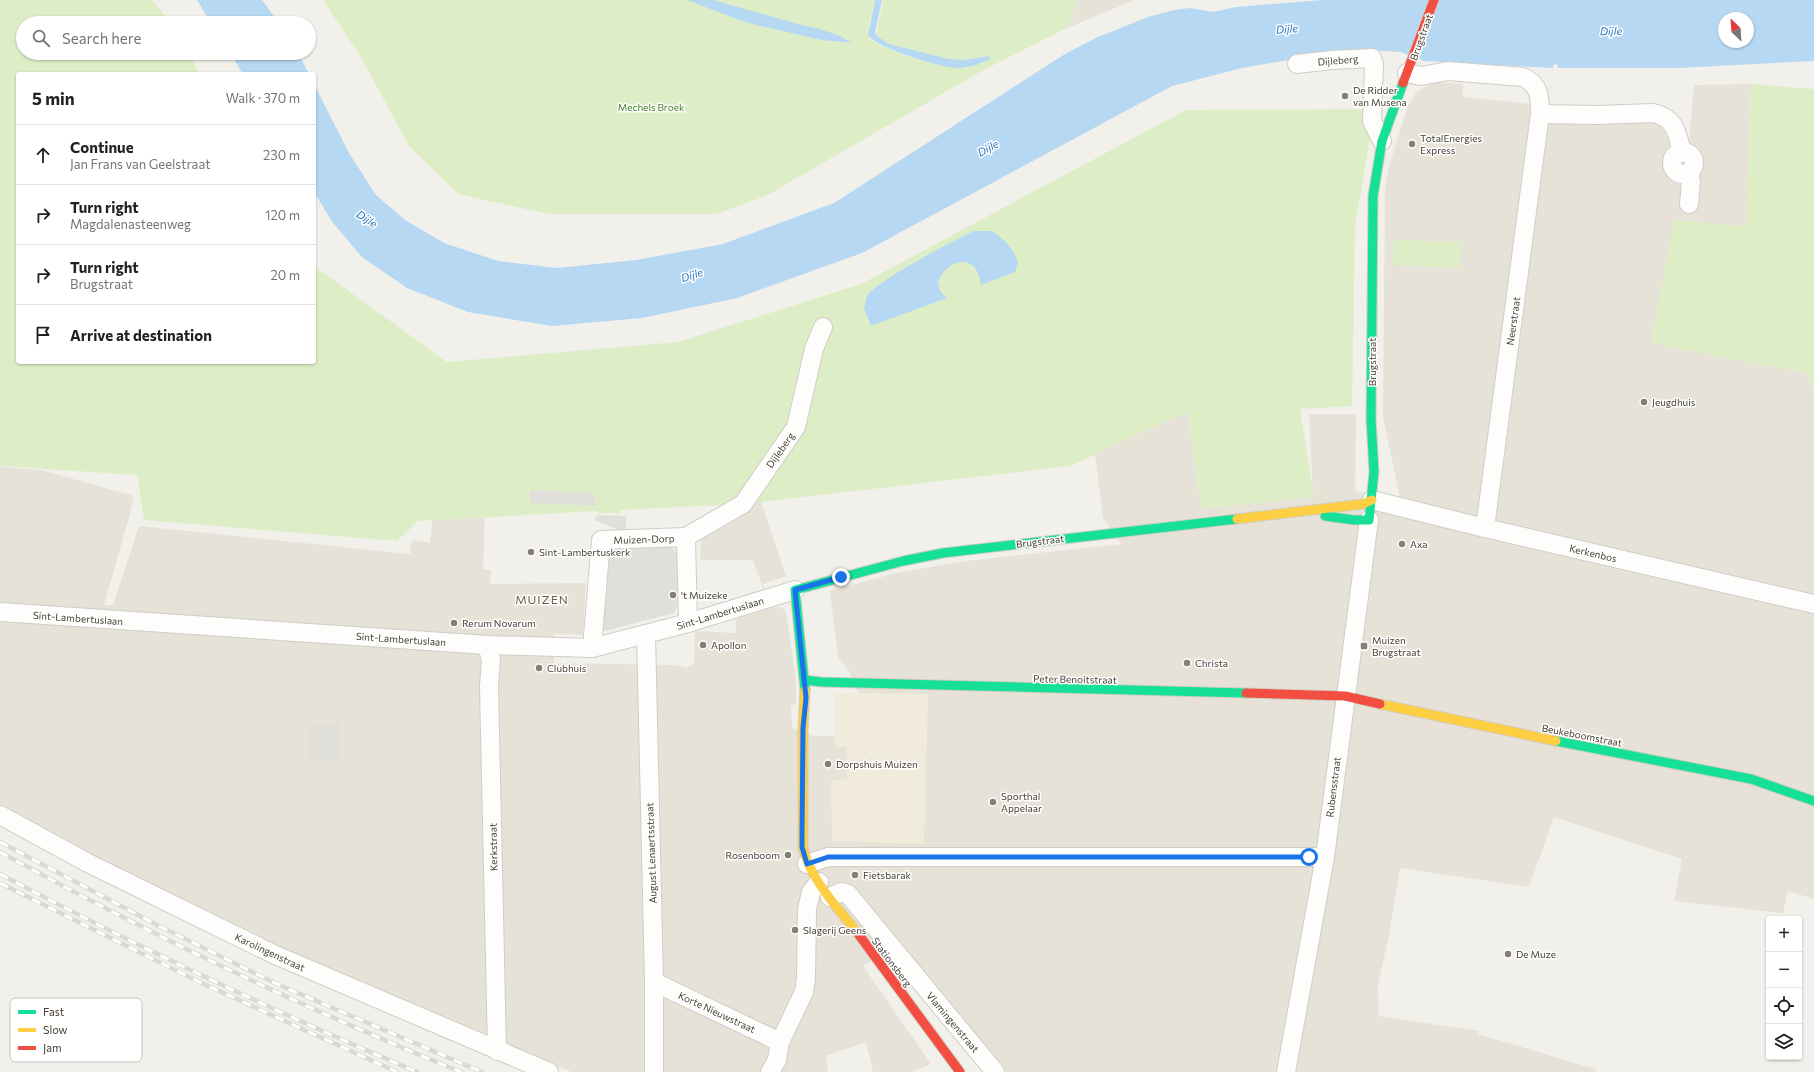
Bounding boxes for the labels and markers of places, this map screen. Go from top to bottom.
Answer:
place label: De Ridder van Musena [1353,84,1407,108]
marker: De Ridder van Musena [1340,91,1350,101]
place label: TotalEnergies Express [1420,132,1483,156]
marker: TotalEnergies Express [1407,139,1417,149]
place label: Jeugdhuis [1652,396,1696,408]
marker: Jeugdhuis [1639,397,1649,407]
place label: Axa [1410,538,1427,550]
marker: Axa [1397,539,1407,549]
place label: Sint-Lambertuskerk [539,546,631,558]
marker: Sint-Lambertuskerk [526,547,536,557]
place label: 't Muizeke [681,589,727,601]
marker: 't Muizeke [668,590,678,600]
place label: Rerum Novarum [462,617,536,629]
marker: Rerum Novarum [449,618,459,628]
place label: Muizen Brugstraat [1372,634,1421,658]
place label: Apollon [711,639,747,651]
marker: Apollon [698,640,708,650]
marker: Muizen Brugstraat [1359,641,1369,651]
place label: Christa [1195,657,1228,669]
marker: Christa [1182,658,1192,668]
place label: Clubhuis [547,662,587,674]
marker: Clubhuis [534,663,544,673]
place label: Dorpshuis Muizen [836,758,918,770]
marker: Dorpshuis Muizen [823,759,833,769]
place label: Sporthal Appelaar [1001,790,1042,814]
marker: Sporthal Appelaar [988,797,998,807]
place label: Rosenboom [726,849,780,861]
marker: Rosenboom [783,850,793,860]
place label: Fietsbarak [863,869,911,881]
marker: Fietsbarak [850,870,860,880]
place label: Slagerij Geens [803,924,867,936]
marker: Slagerij Geens [790,925,800,935]
place label: De Muze [1516,948,1556,960]
marker: De Muze [1503,949,1513,959]

